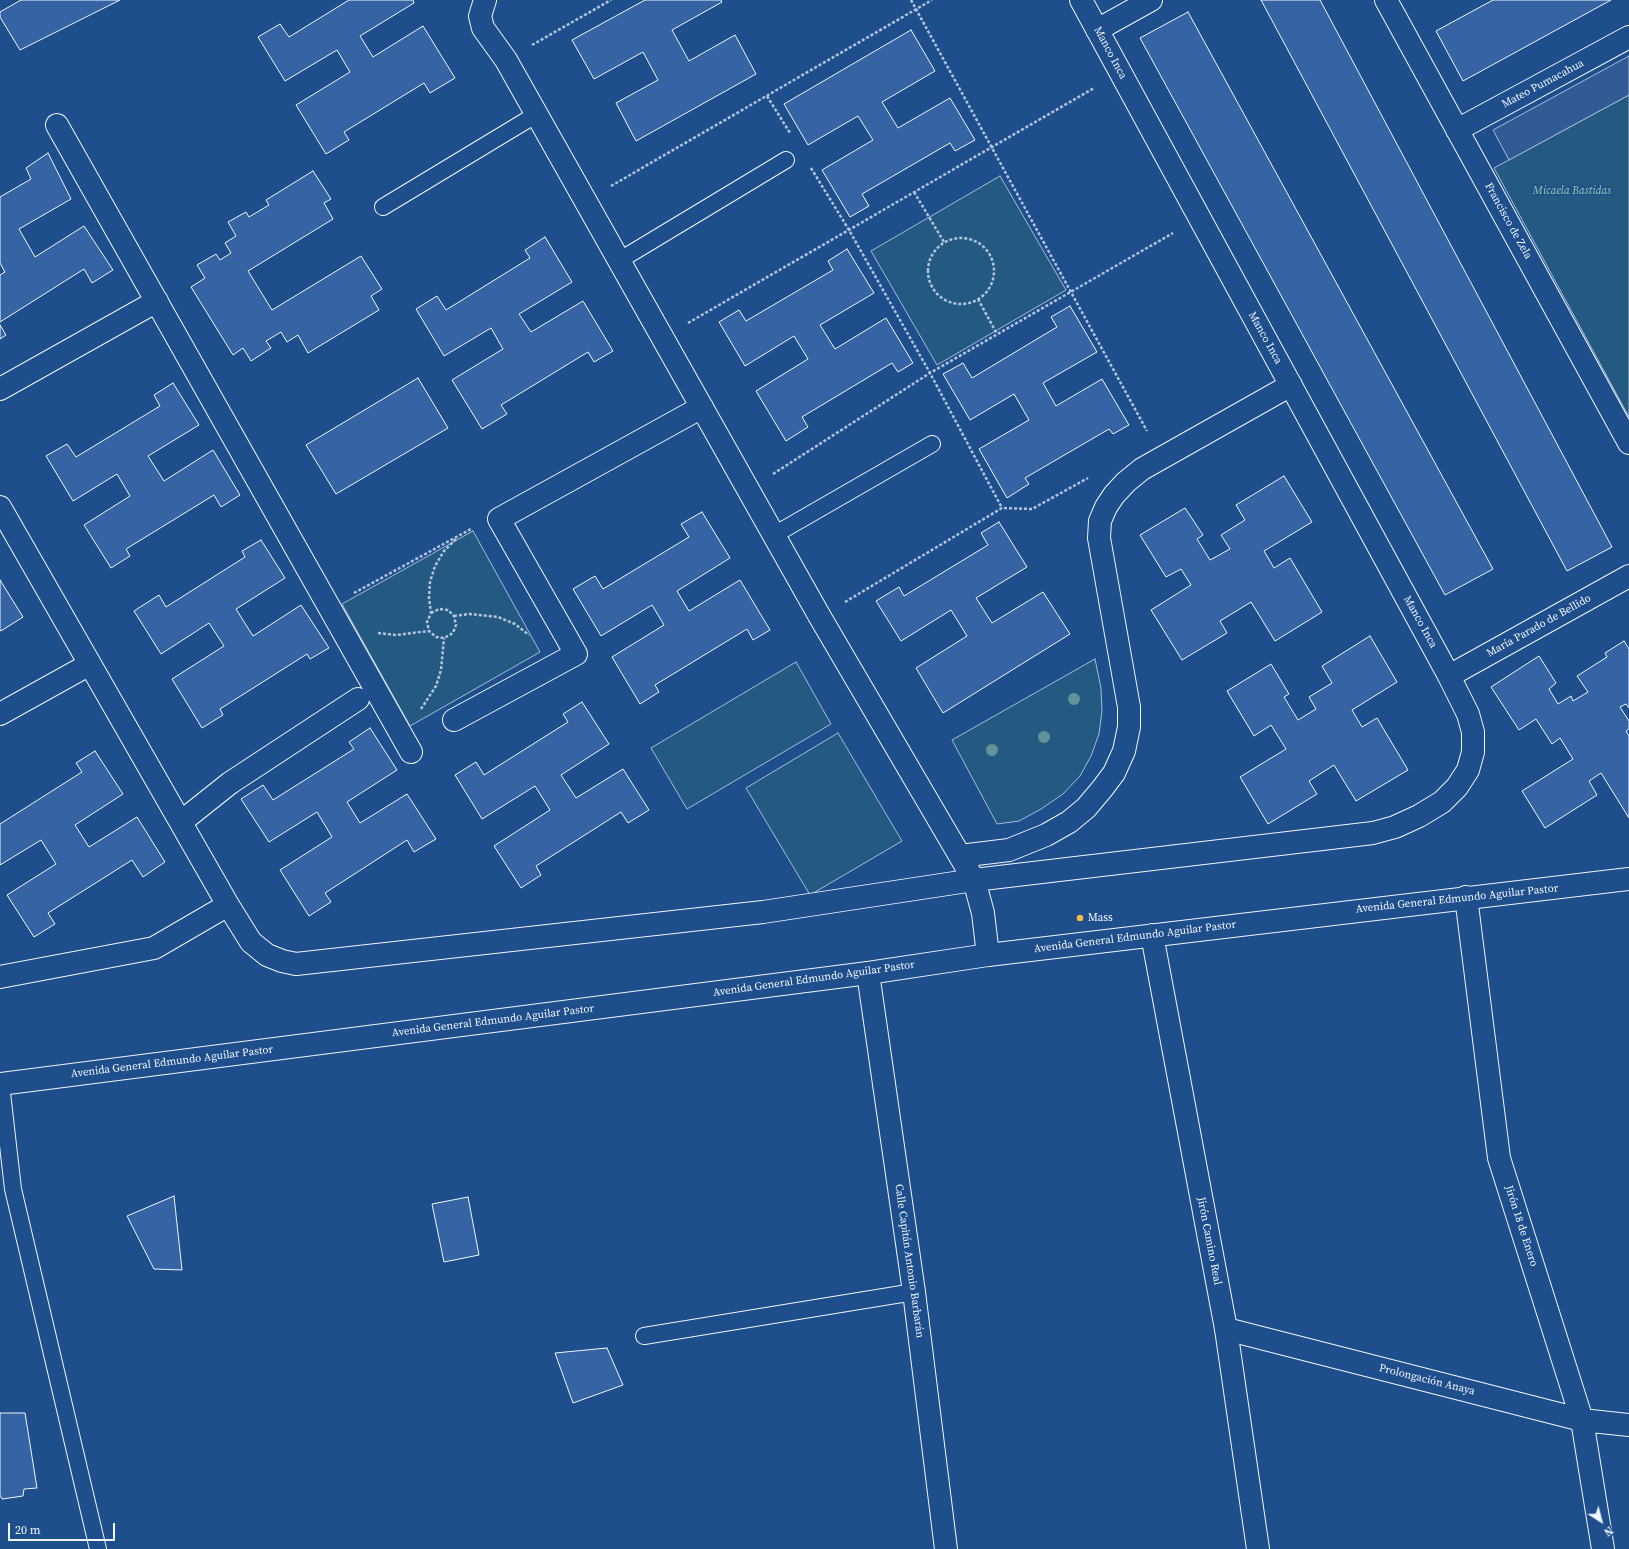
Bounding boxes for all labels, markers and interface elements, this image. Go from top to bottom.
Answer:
street label: Manco Inca [1091,24,1129,82]
street label: Mateo Pumacahua [1500,57,1586,111]
street label: Francisco de Zela [1482,181,1534,261]
park label: Micaela Bastidas [1533,184,1611,198]
street label: Manco Inca [1245,310,1285,366]
street label: María Parado de Bellido [1485,592,1593,660]
street label: Manco Inca [1400,594,1440,650]
street label: Avenida General Edmundo Aguilar Pastor [1355,882,1559,916]
place label: Mass [1088,911,1113,925]
marker: Mass [1075,913,1085,923]
street label: Avenida General Edmundo Aguilar Pastor [1033,918,1237,956]
street label: Avenida General Edmundo Aguilar Pastor [712,958,916,1000]
street label: Avenida General Edmundo Aguilar Pastor [391,1002,595,1040]
street label: Avenida General Edmundo Aguilar Pastor [70,1043,274,1081]
street label: Calle Capitán Antonio Barbarán [892,1183,926,1339]
street label: Jirón 18 de Enero [1502,1184,1540,1268]
street label: Jirón Camino Real [1194,1196,1224,1286]
street label: Prolongación Anaya [1378,1362,1476,1398]
north arrow [1581,1501,1621,1541]
scale bar [10,1515,117,1541]
text: 20 m [15,1522,41,1538]
text: N [1601,1523,1616,1540]

